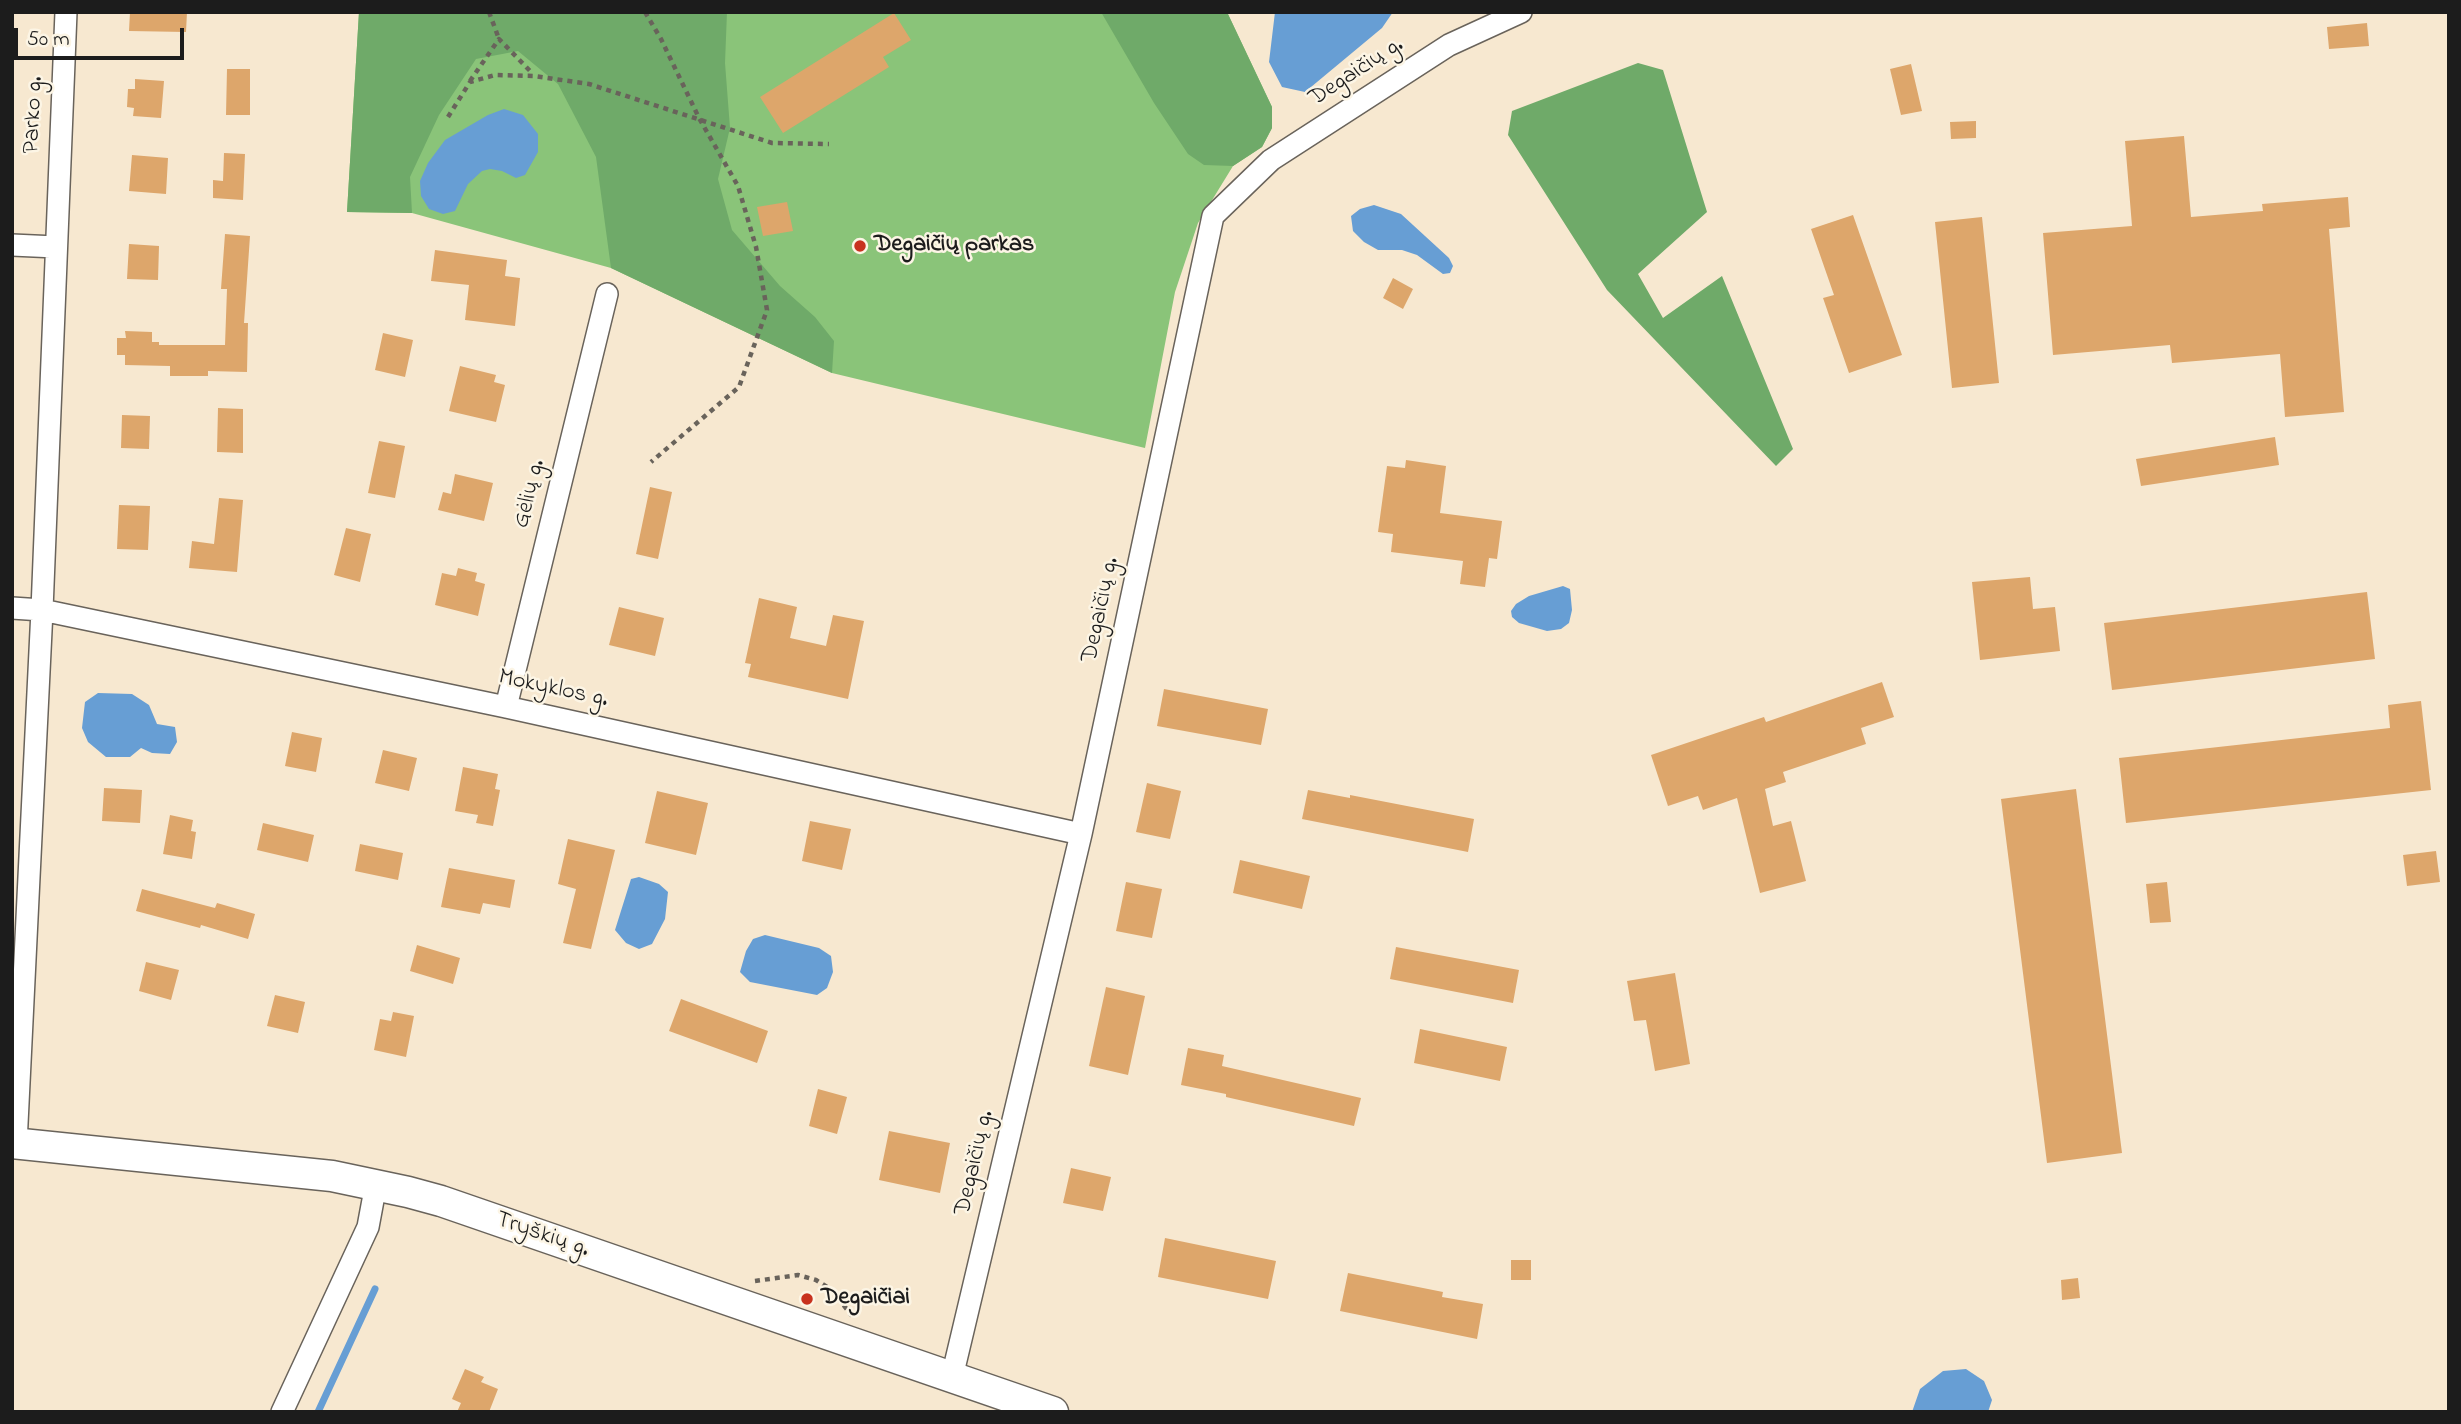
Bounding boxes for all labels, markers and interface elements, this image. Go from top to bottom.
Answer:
scale bar [18,14,187,58]
text: 50 m [27,25,70,55]
street label: Degaičių g. [1304,32,1410,114]
street label: Parko g. [19,76,51,154]
place label: Degaičių parkas [874,232,1034,260]
marker: Degaičių parkas [852,238,868,254]
street label: Gėlių g. [509,457,553,531]
street label: Degaičių g. [1077,555,1127,665]
street label: Mokyklos g. [496,664,610,716]
street label: Degaičių g. [950,1108,1002,1218]
street label: Tryškių g. [491,1207,593,1265]
place label: Degaičiai [821,1285,910,1313]
marker: Degaičiai [799,1291,815,1307]

